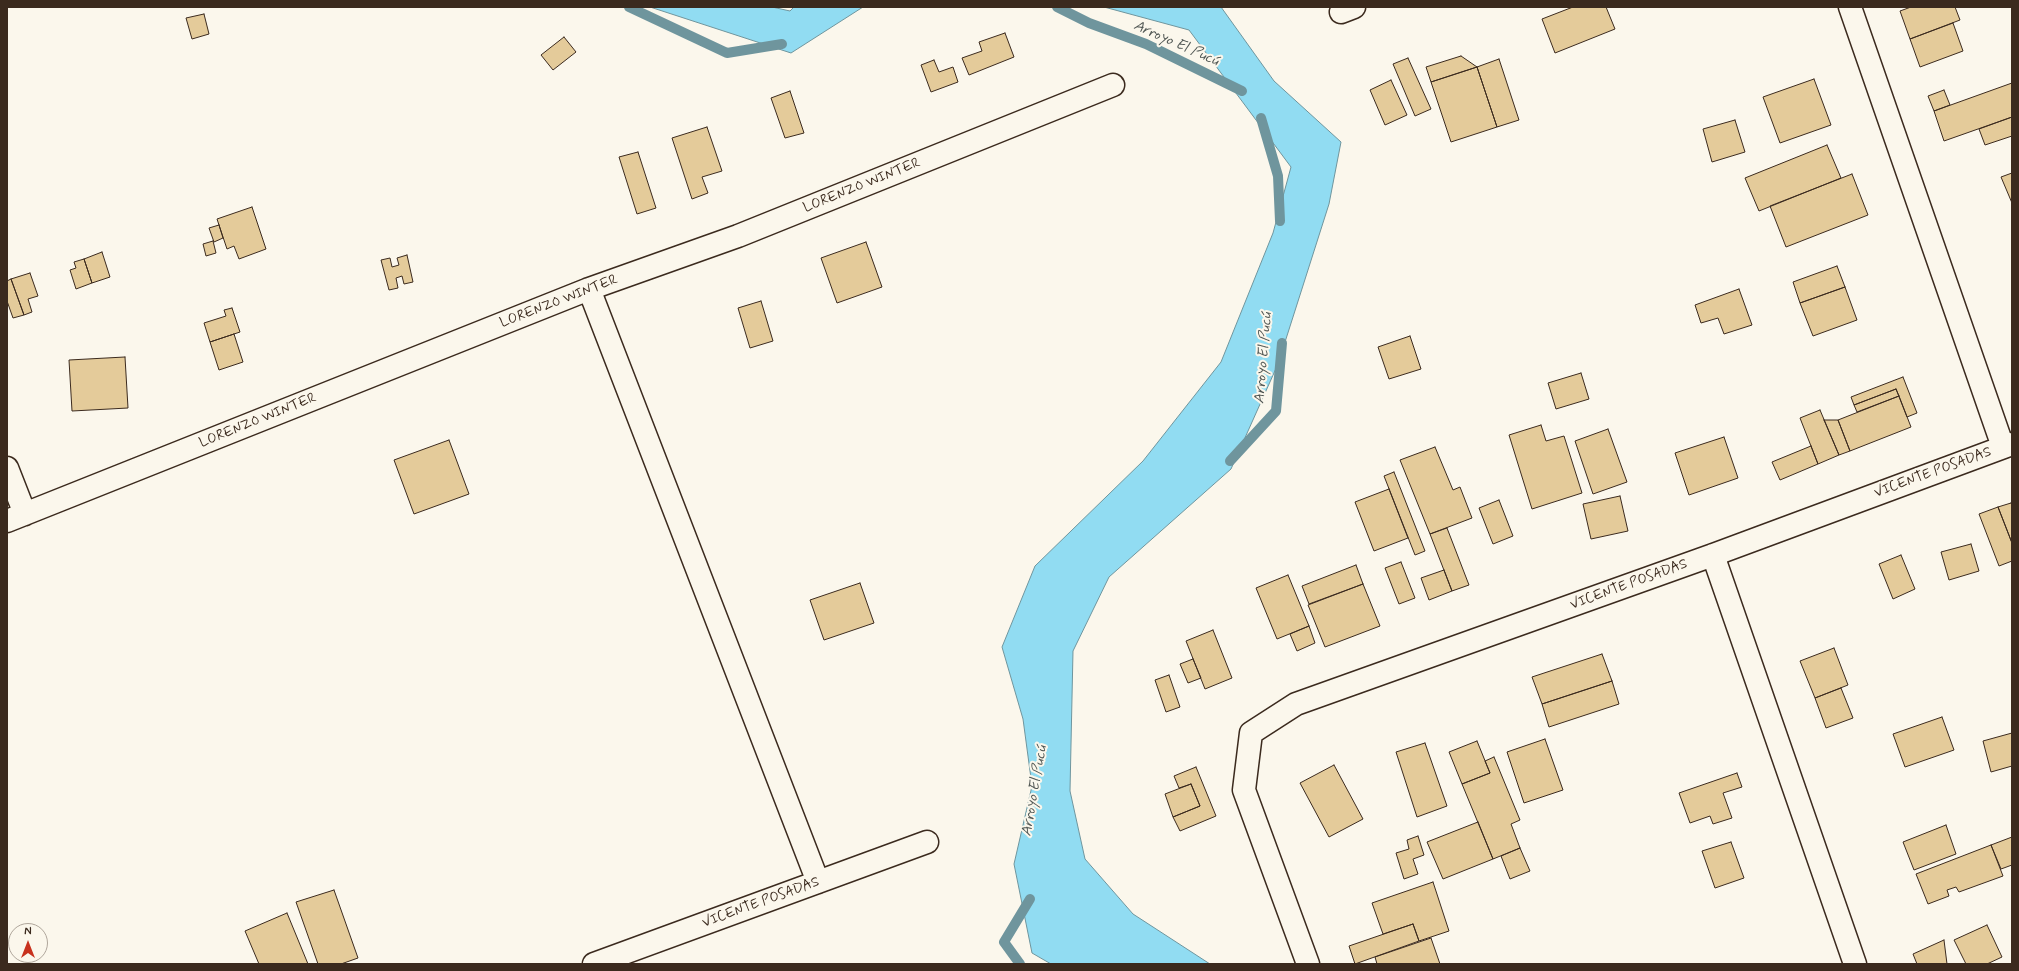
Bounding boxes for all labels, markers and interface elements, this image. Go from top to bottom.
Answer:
water label: Arroyo El Pucú [1131,17,1221,71]
street label: LORENZO WINTER [801,155,923,217]
street label: LORENZO WINTER [498,272,620,332]
water label: Arroyo El Pucú [1251,312,1277,404]
street label: LORENZO WINTER [197,390,319,452]
street label: VICENTE POSADAS [1872,444,1994,502]
street label: VICENTE POSADAS [1568,556,1690,614]
water label: Arroyo El Pucú [1018,744,1052,838]
street label: VICENTE POSADAS [700,874,822,932]
north arrow [8,923,48,963]
text: N [24,925,32,939]

